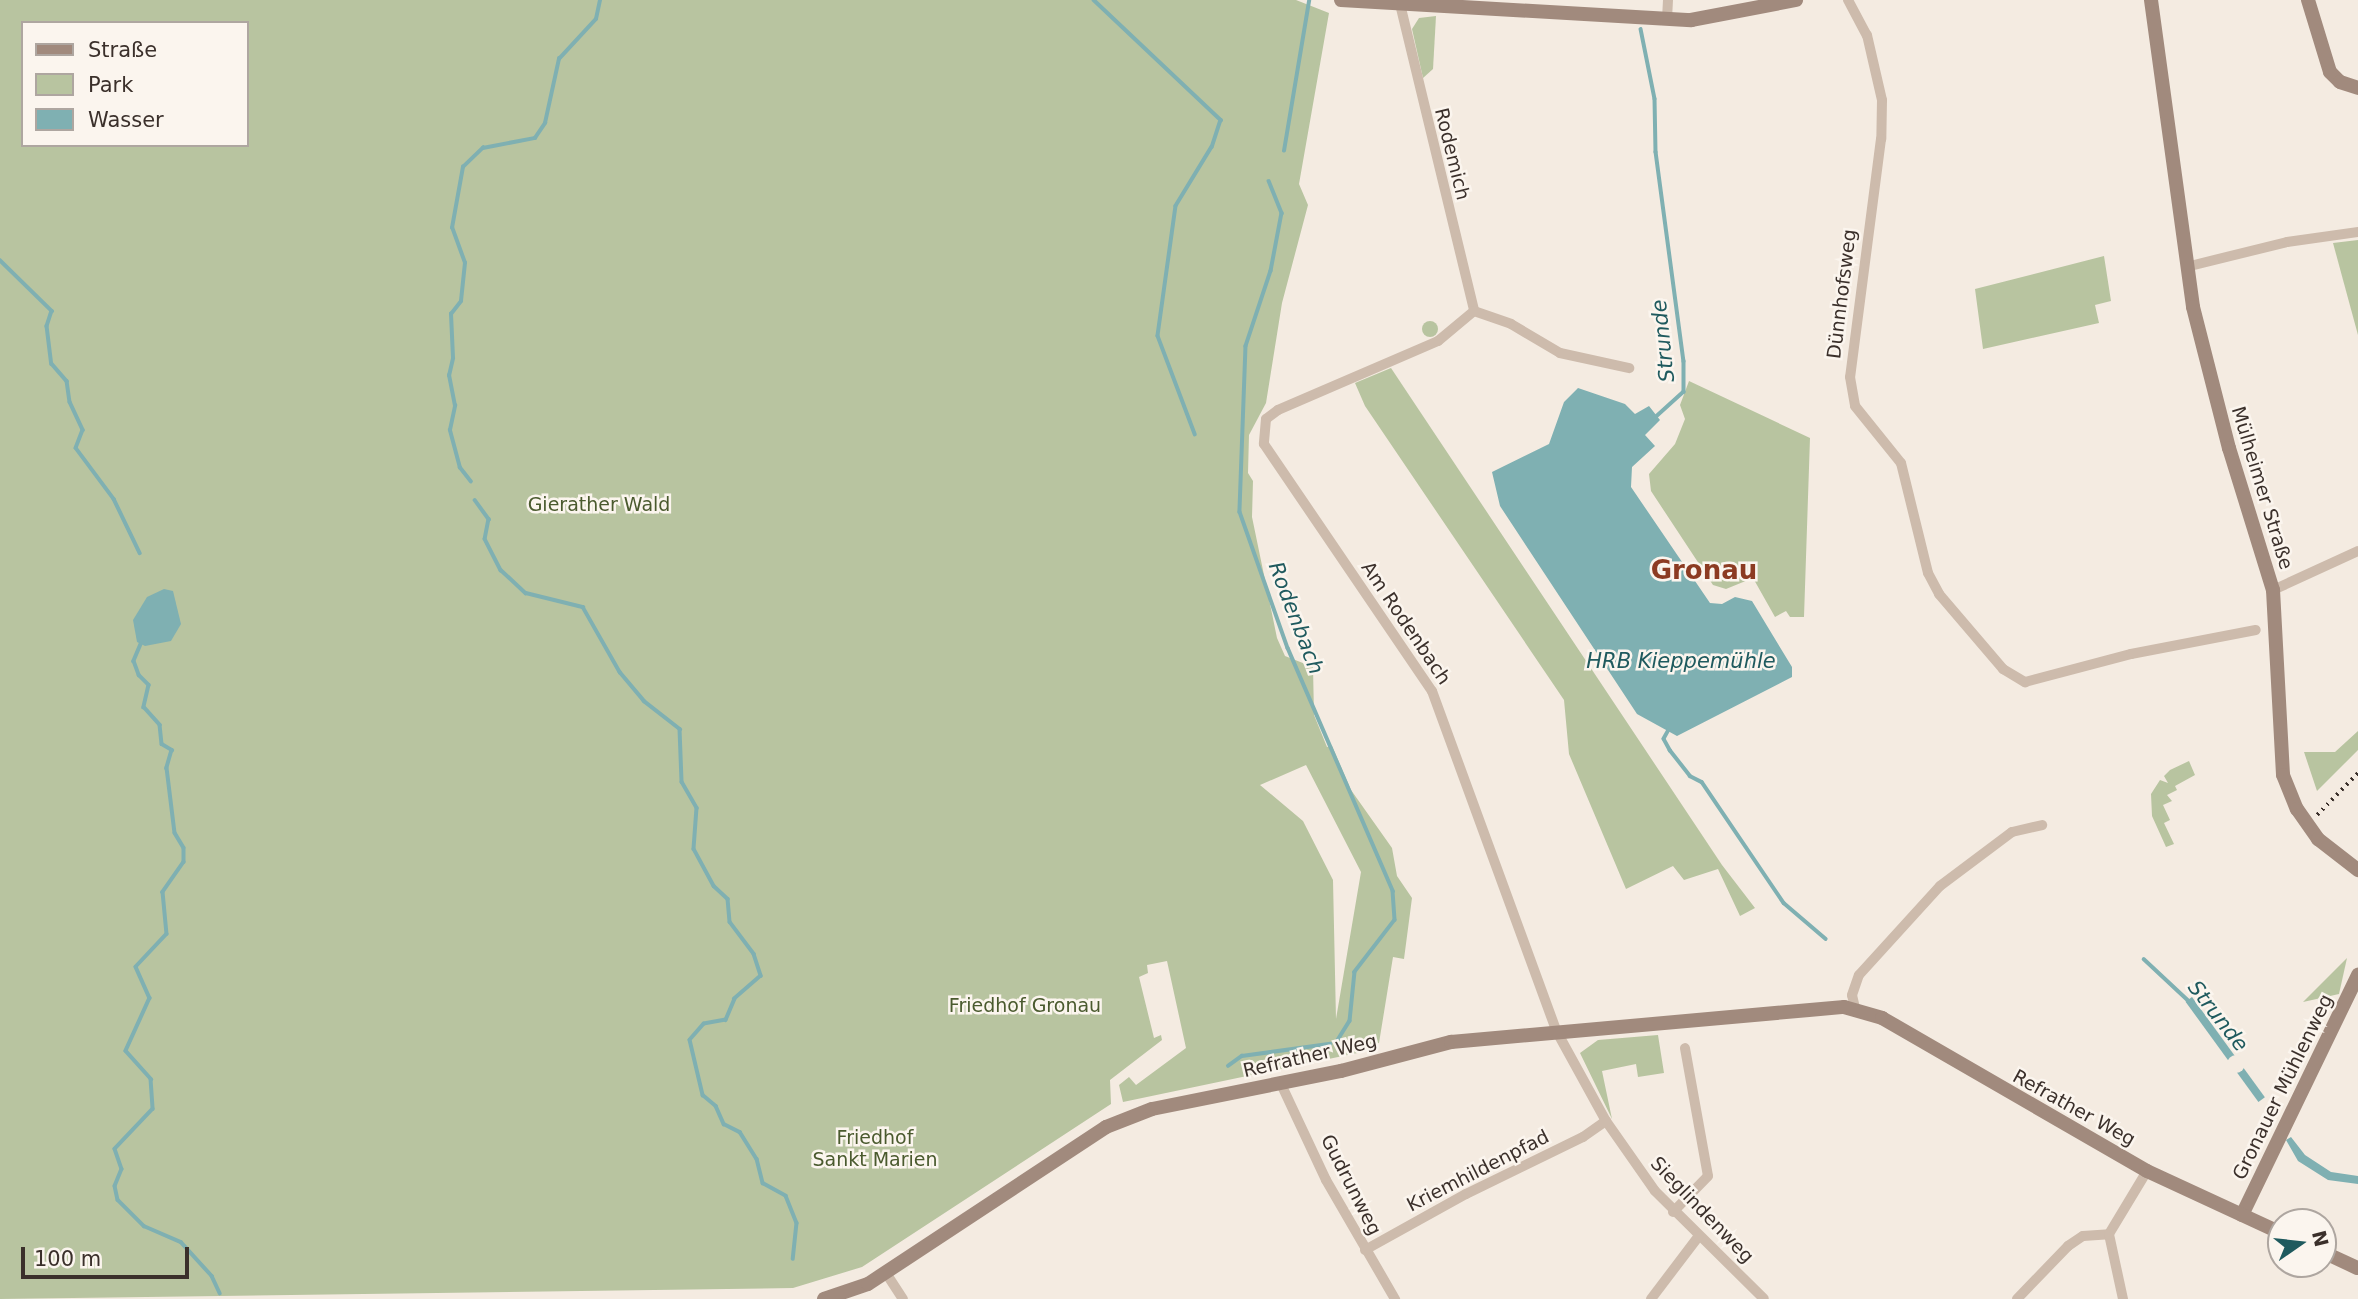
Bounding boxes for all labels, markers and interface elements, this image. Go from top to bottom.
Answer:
legend [21,21,248,147]
text: Straße [88,38,157,62]
text: Park [88,73,133,97]
street label: Rodemich [1430,106,1474,202]
text: Wasser [88,108,164,132]
street label: Dünnhofsweg [1823,228,1861,360]
water label: Strunde [1646,298,1680,384]
street label: Mülheimer Straße [2226,404,2298,572]
park label: Gierather Wald [528,494,670,516]
district label: Gronau [1651,555,1757,587]
street label: Am Rodenbach [1356,557,1456,689]
water label: Rodenbach [1263,558,1329,678]
water label: HRB Kieppemühle [1586,648,1776,674]
water label: Strunde [2183,976,2253,1056]
street label: Gronauer Mühlenweg [2228,990,2338,1184]
park label: Friedhof Gronau [949,995,1101,1017]
street label: Refrather Weg [1241,1030,1379,1082]
street label: Refrather Weg [2009,1065,2139,1151]
street label: Kriemhildenpfad [1403,1125,1553,1217]
park label: Friedhof Sankt Marien [812,1127,938,1171]
street label: Gudrunweg [1316,1131,1386,1239]
street label: Sieglindenweg [1646,1152,1758,1268]
north arrow [2267,1208,2337,1278]
text: N [2308,1228,2333,1249]
scale bar [24,1232,192,1276]
text: 100 m [34,1247,101,1271]

